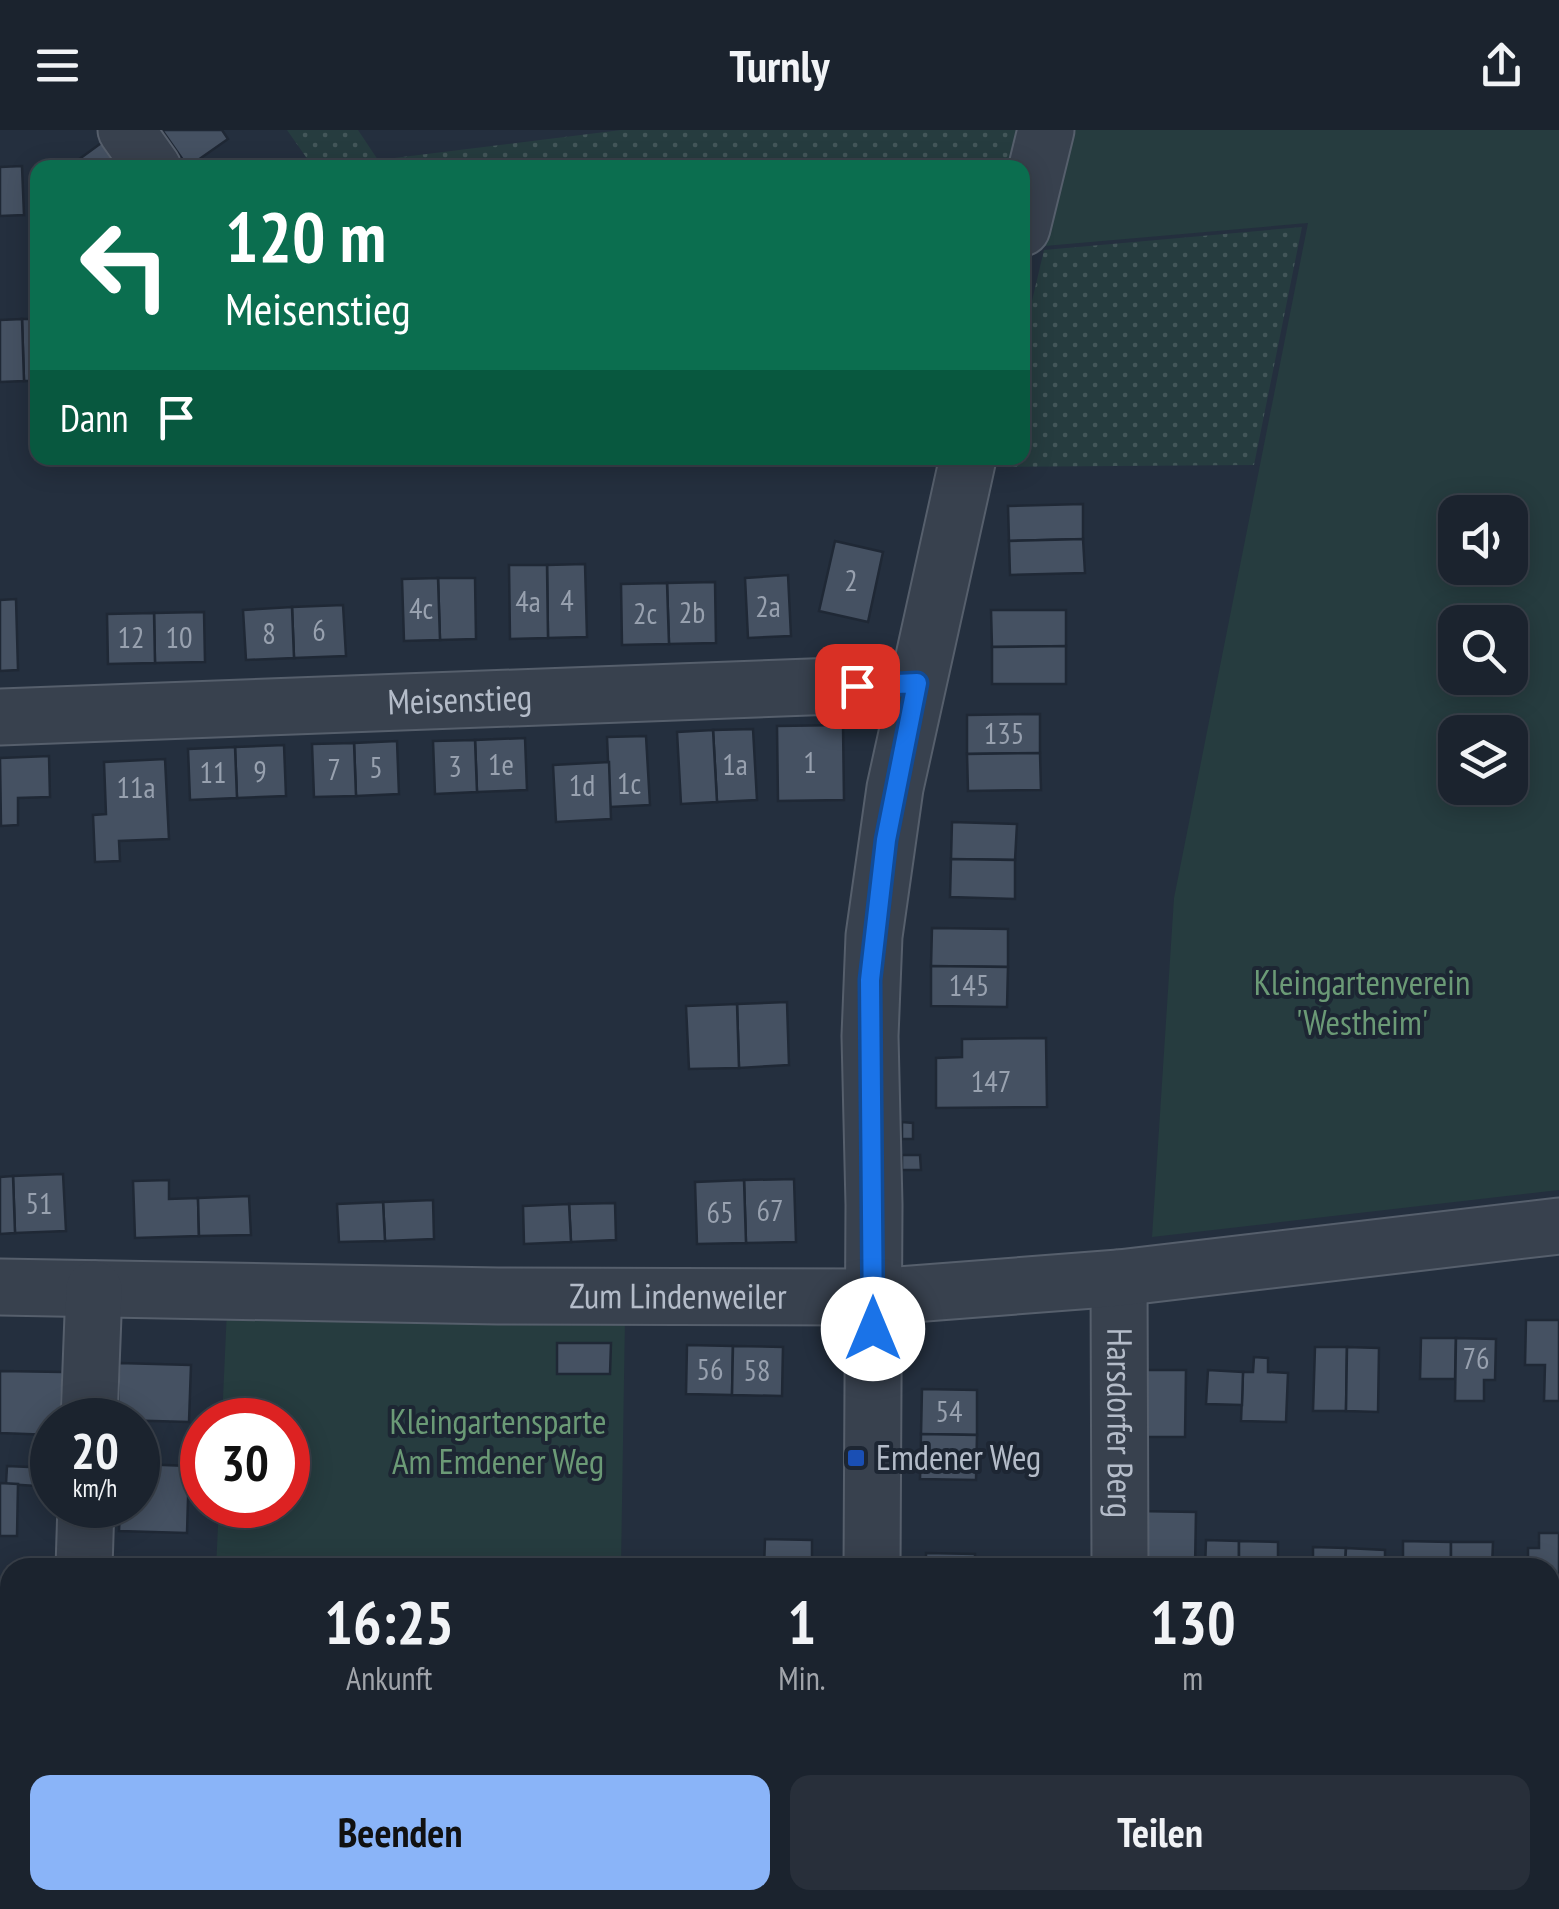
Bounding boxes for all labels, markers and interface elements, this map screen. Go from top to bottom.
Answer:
text: Turnly [730,36,829,94]
icon: menu [30,38,85,93]
icon: share [1474,38,1529,93]
text: 120 m [225,191,386,281]
icon: left [60,200,190,330]
text: Meisenstieg [225,279,411,337]
icon: arrive [149,390,204,445]
text: Dann [60,393,129,442]
map controls [1438,495,1528,805]
button: sound [1438,495,1528,585]
house number: 2 [844,560,858,599]
house number: 4 [560,580,574,619]
house number: 4a [515,581,541,620]
house number: 2a [755,586,781,625]
house number: 4c [409,588,433,627]
house number: 2b [679,592,705,631]
house number: 2c [633,593,657,632]
button: search [1438,605,1528,695]
house number: 6 [312,610,326,649]
house number: 8 [262,613,276,652]
house number: 12 [118,617,145,656]
house number: 10 [166,617,193,656]
pin [815,644,900,729]
icon: arrive [830,659,885,714]
street label: Meisenstieg [387,673,533,725]
house number: 135 [984,713,1024,752]
button: layers [1438,715,1528,805]
house number: 1 [803,742,817,781]
house number: 1e [488,744,514,783]
house number: 1a [722,744,748,783]
house number: 3 [448,746,462,785]
house number: 5 [369,747,383,786]
house number: 7 [327,749,341,788]
house number: 9 [253,751,267,790]
house number: 11 [200,752,227,791]
house number: 1c [617,763,641,802]
house number: 1d [569,765,595,804]
house number: 11a [117,767,156,806]
park label: Kleingartenverein 'Westheim' [1254,959,1470,1045]
house number: 145 [949,965,989,1004]
house number: 147 [971,1061,1011,1100]
house number: 51 [26,1183,53,1222]
house number: 67 [757,1190,784,1229]
house number: 65 [707,1192,734,1231]
street label: Zum Lindenweiler [569,1272,787,1319]
position arrow [821,1277,925,1381]
street label: Harsdorfer Berg [1097,1328,1144,1518]
house number: 76 [1463,1338,1490,1377]
house number: 56 [697,1349,724,1388]
house number: 58 [744,1350,771,1389]
house number: 54 [936,1391,963,1430]
speed limit sign: 30 [180,1398,310,1528]
park label: Kleingartensparte Am Emdener Weg [390,1398,606,1484]
text: 20 [71,1418,119,1483]
place label: Emdener Weg [876,1434,1041,1480]
marker: Emdener Weg [845,1447,867,1469]
text: km/h [73,1472,117,1504]
text: 16:25 [324,1583,454,1661]
text: 1 [788,1583,816,1661]
text: 130 [1150,1583,1236,1661]
text: Ankunft [346,1657,432,1699]
text: Min. [778,1657,825,1699]
text: m [1182,1657,1203,1699]
button: Beenden [30,1775,770,1890]
button: Teilen [790,1775,1530,1890]

